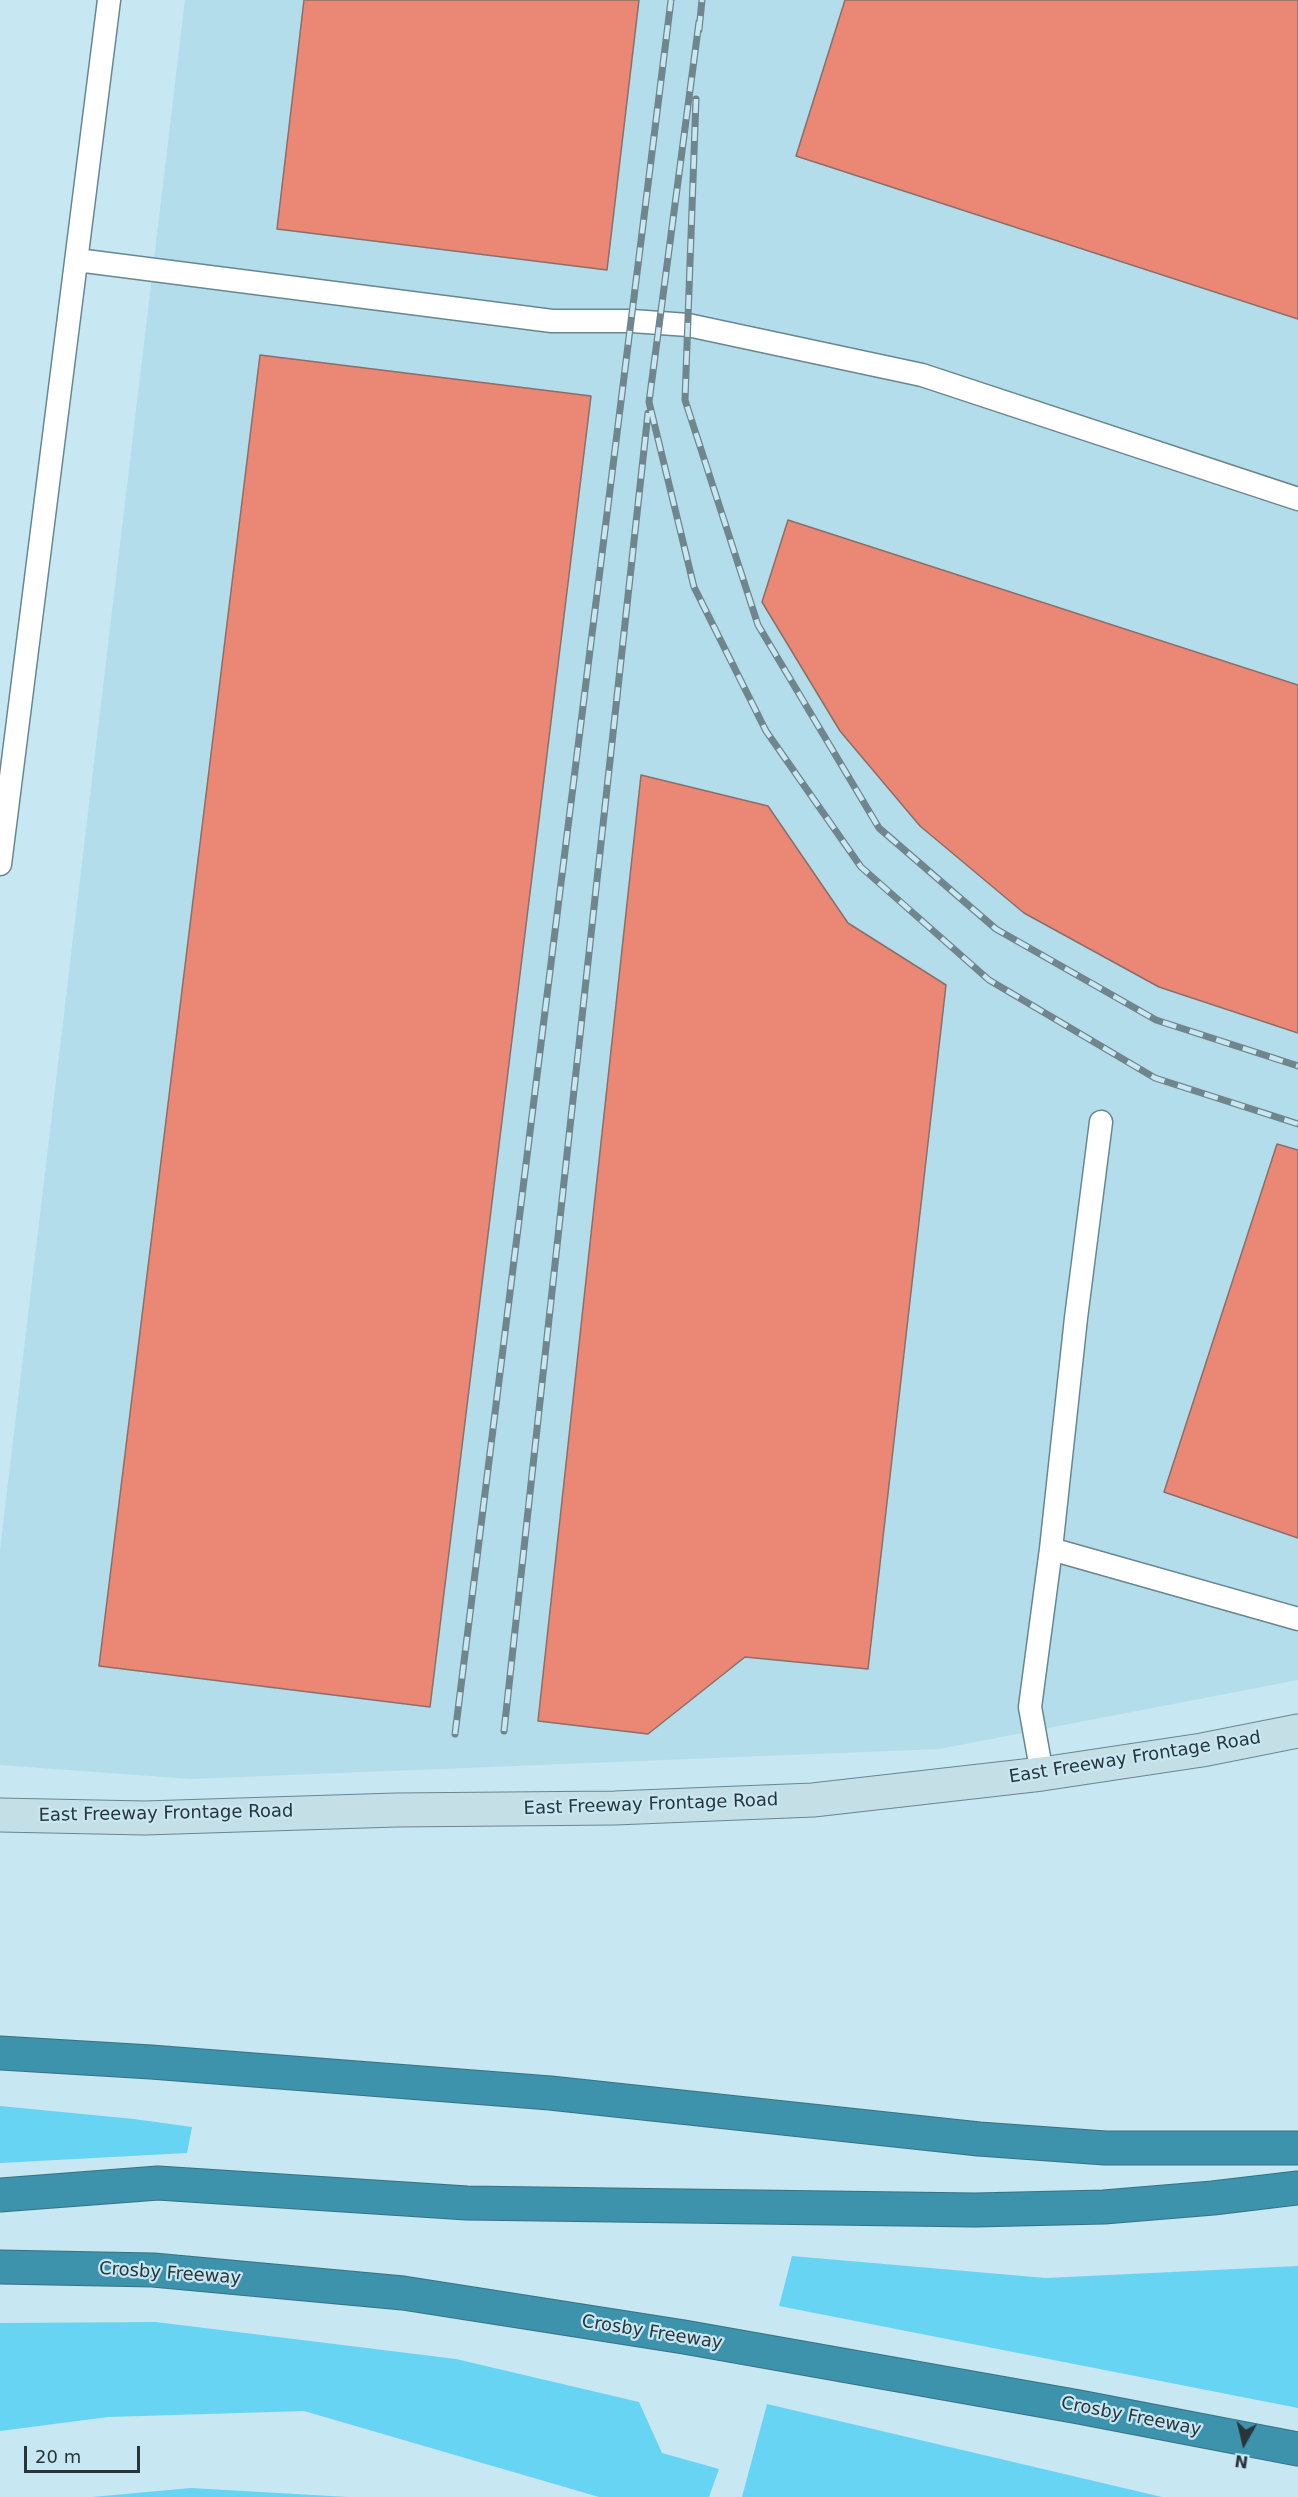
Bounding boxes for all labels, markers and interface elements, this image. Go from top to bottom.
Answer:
street label: East Freeway Frontage Road [1007,1727,1263,1789]
street label: East Freeway Frontage Road [523,1790,779,1820]
street label: East Freeway Frontage Road [38,1801,294,1827]
street label: Crosby Freeway [98,2258,242,2290]
street label: Crosby Freeway [580,2311,724,2355]
street label: Crosby Freeway [1059,2393,1203,2441]
north arrow [1214,2413,1274,2473]
scale bar [27,2434,142,2472]
text: 20 m [35,2446,81,2467]
text: N [1233,2451,1249,2472]

